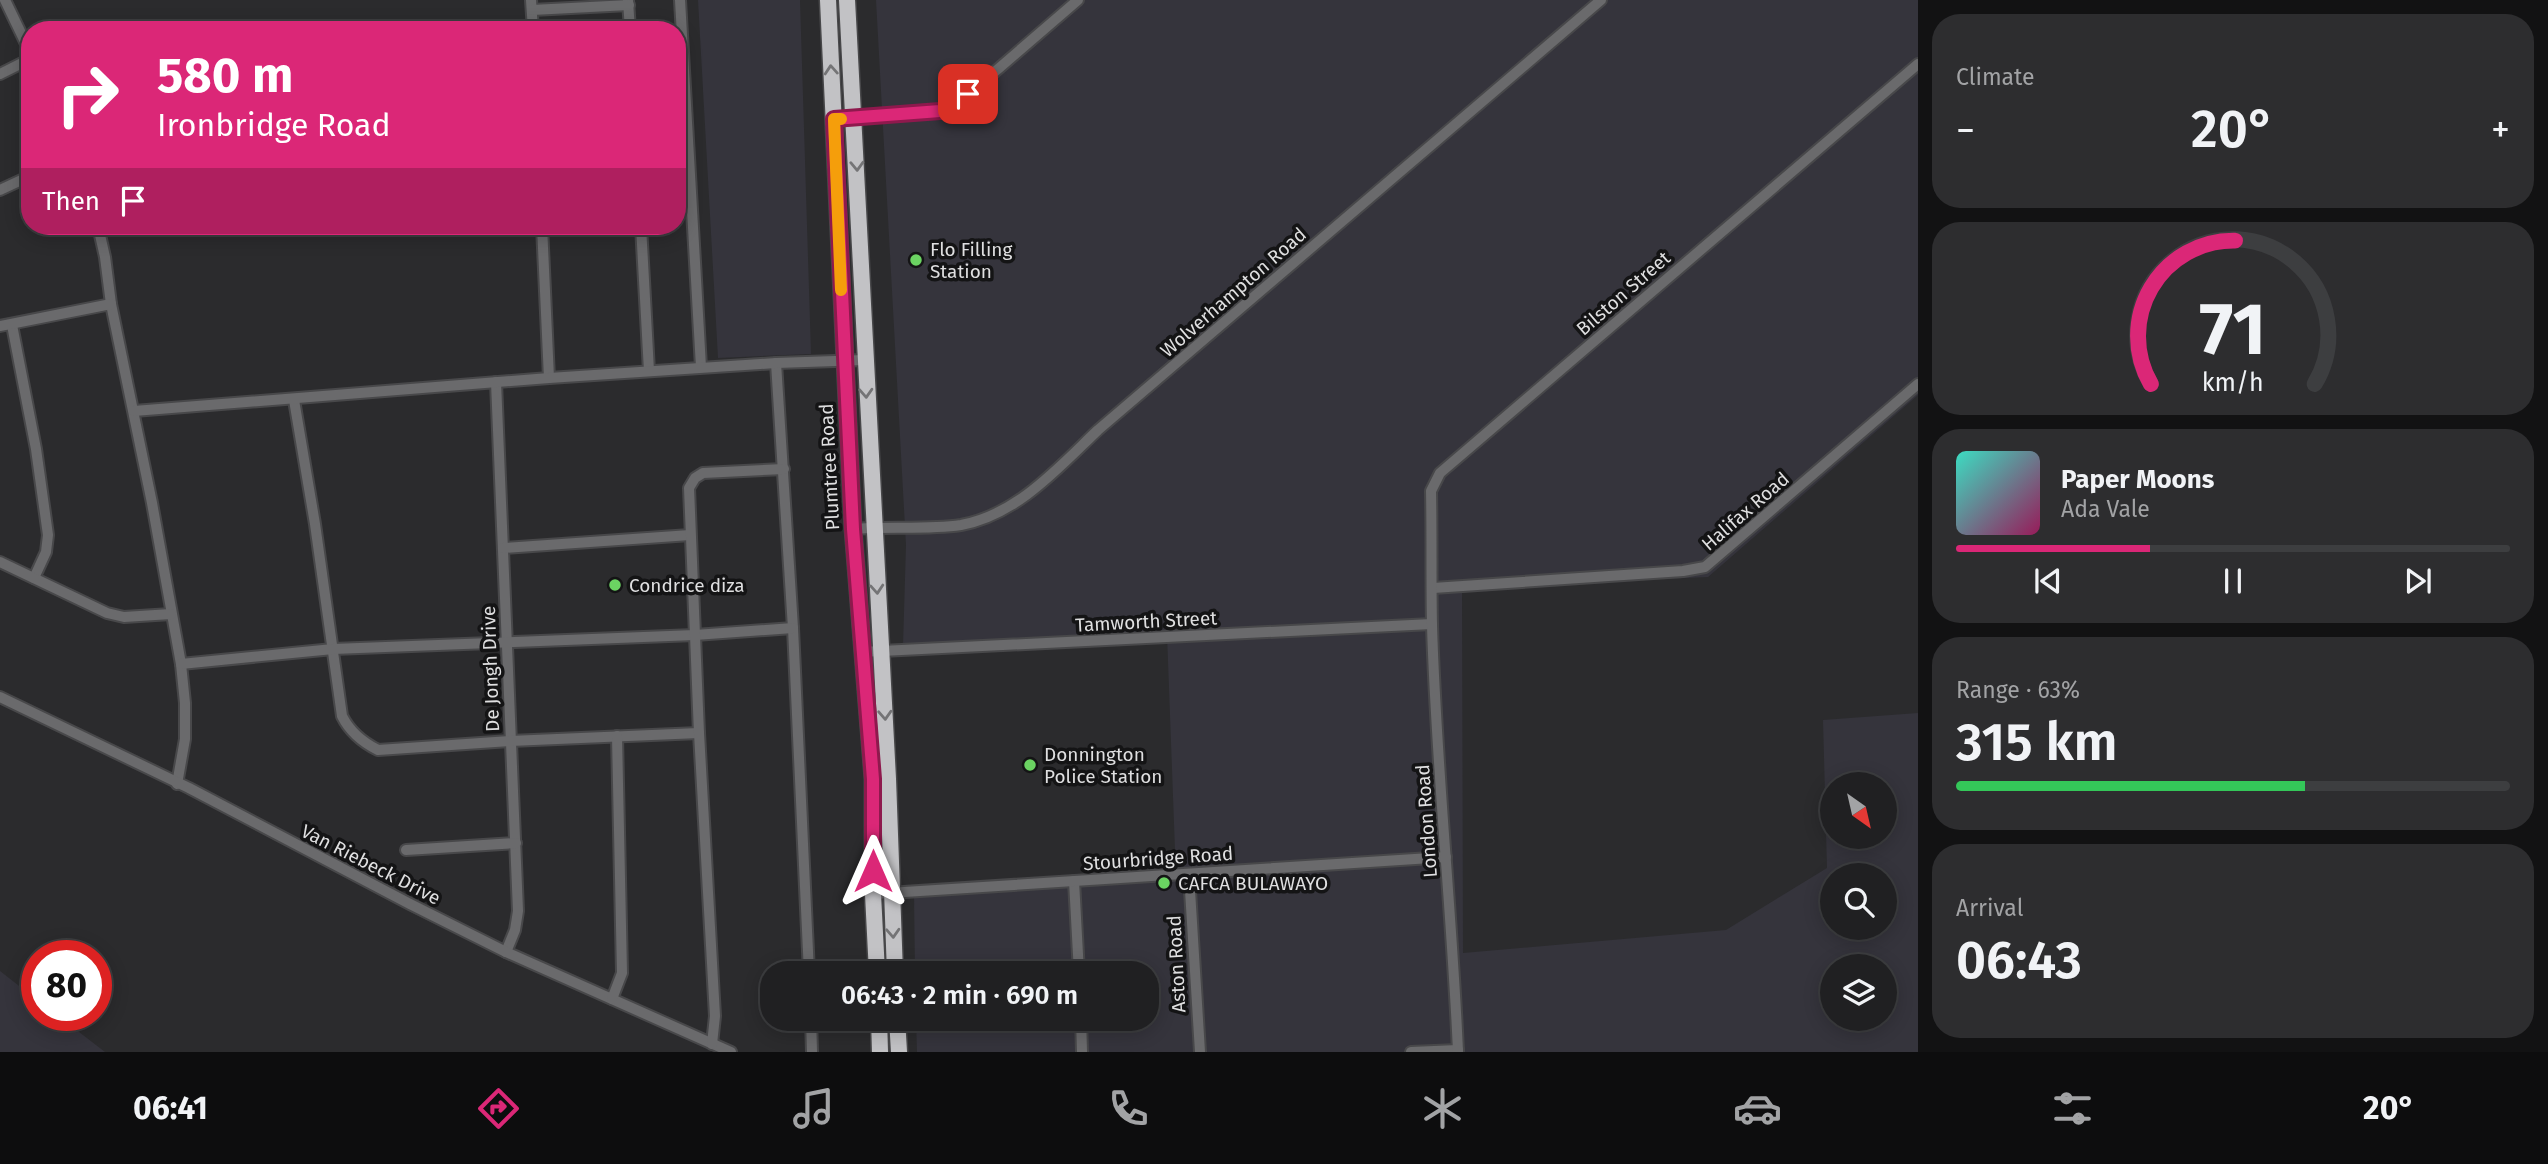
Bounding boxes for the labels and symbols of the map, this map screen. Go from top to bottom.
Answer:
one-way arrow [824,64,839,75]
pin [938,64,998,124]
one-way arrow [849,161,864,172]
street label: Wolverhampton Road [1156,223,1311,362]
place label: Flo Filling Station [930,238,1012,283]
street label: Bilston Street [1572,246,1675,340]
marker: Flo Filling Station [908,252,924,268]
one-way arrow [859,388,874,399]
street label: Plumtree Road [815,403,844,531]
street label: Halifax Road [1697,467,1794,556]
place label: Condrice diza [629,574,745,597]
marker: Condrice diza [607,577,623,593]
one-way arrow [869,584,884,595]
street label: De Jongh Drive [477,605,504,732]
street label: Tamworth Street [1074,606,1218,637]
one-way arrow [877,710,892,721]
place label: Donnington Police Station [1044,743,1162,788]
marker: Donnington Police Station [1022,757,1038,773]
street label: London Road [1411,763,1442,878]
north arrow [1820,772,1897,849]
street label: Van Riebeck Drive [297,819,444,910]
position arrow [836,834,910,908]
street label: Stourbridge Road [1082,842,1234,875]
place label: CAFCA BULAWAYO [1178,872,1328,895]
marker: CAFCA BULAWAYO [1156,875,1172,891]
street label: Aston Road [1162,915,1191,1013]
one-way arrow [886,928,901,939]
speed limit sign: 80 [21,940,112,1031]

